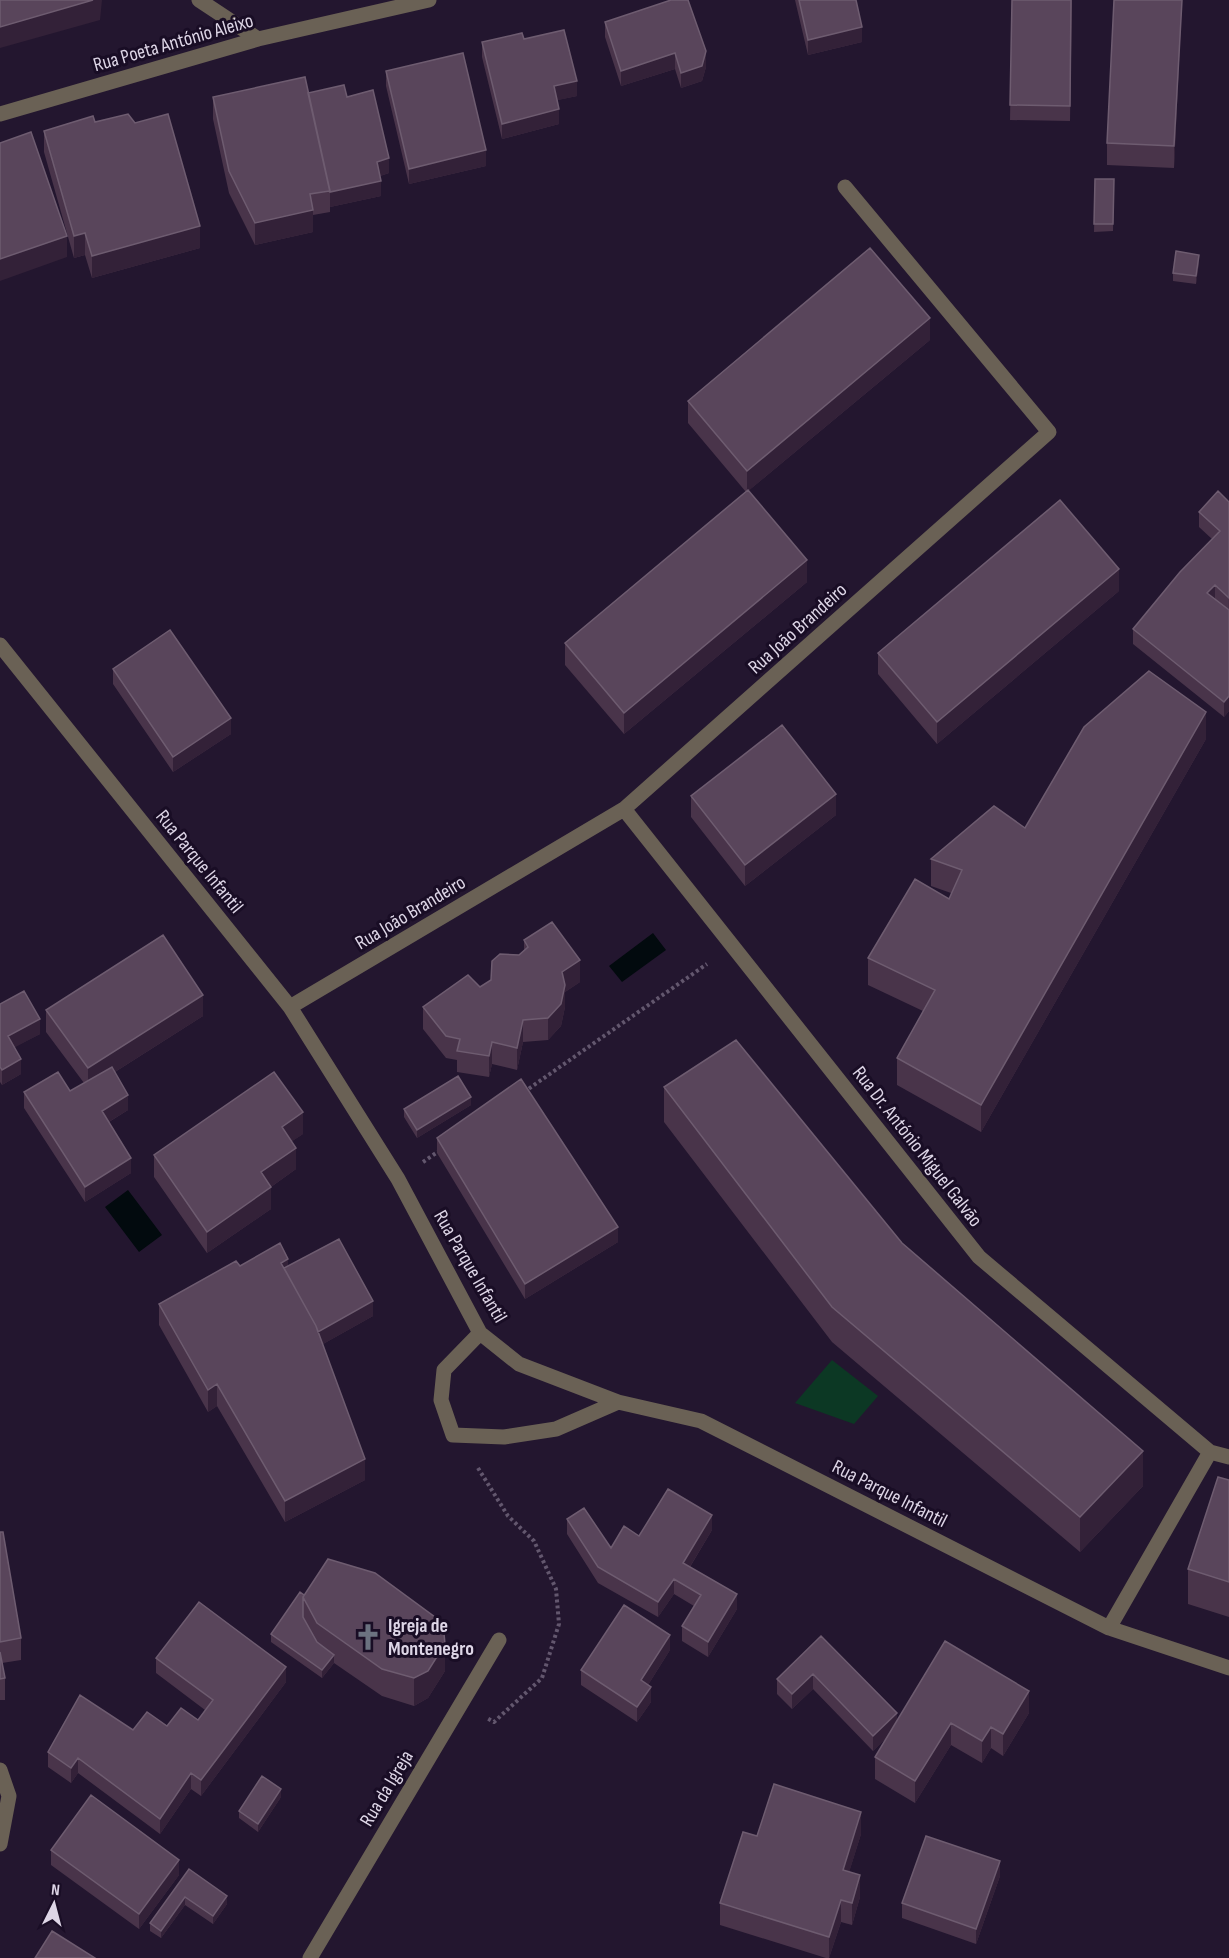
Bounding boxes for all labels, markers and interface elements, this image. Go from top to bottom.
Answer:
street label: Rua Poeta António Aleixo [90,9,256,77]
street label: Rua João Brandeiro [743,578,852,679]
street label: Rua Parque Infantil [150,805,248,918]
street label: Rua João Brandeiro [351,871,470,955]
street label: Rua Dr. António Miguel Galvão [847,1062,987,1232]
street label: Rua Parque Infantil [428,1206,512,1327]
street label: Rua Parque Infantil [828,1455,951,1533]
place label: Igreja de Montenegro [388,1614,474,1661]
church icon: Igreja de Montenegro [353,1622,383,1652]
street label: Rua da Igreja [355,1746,419,1831]
north arrow [24,1874,84,1934]
text: N [50,1881,61,1900]

